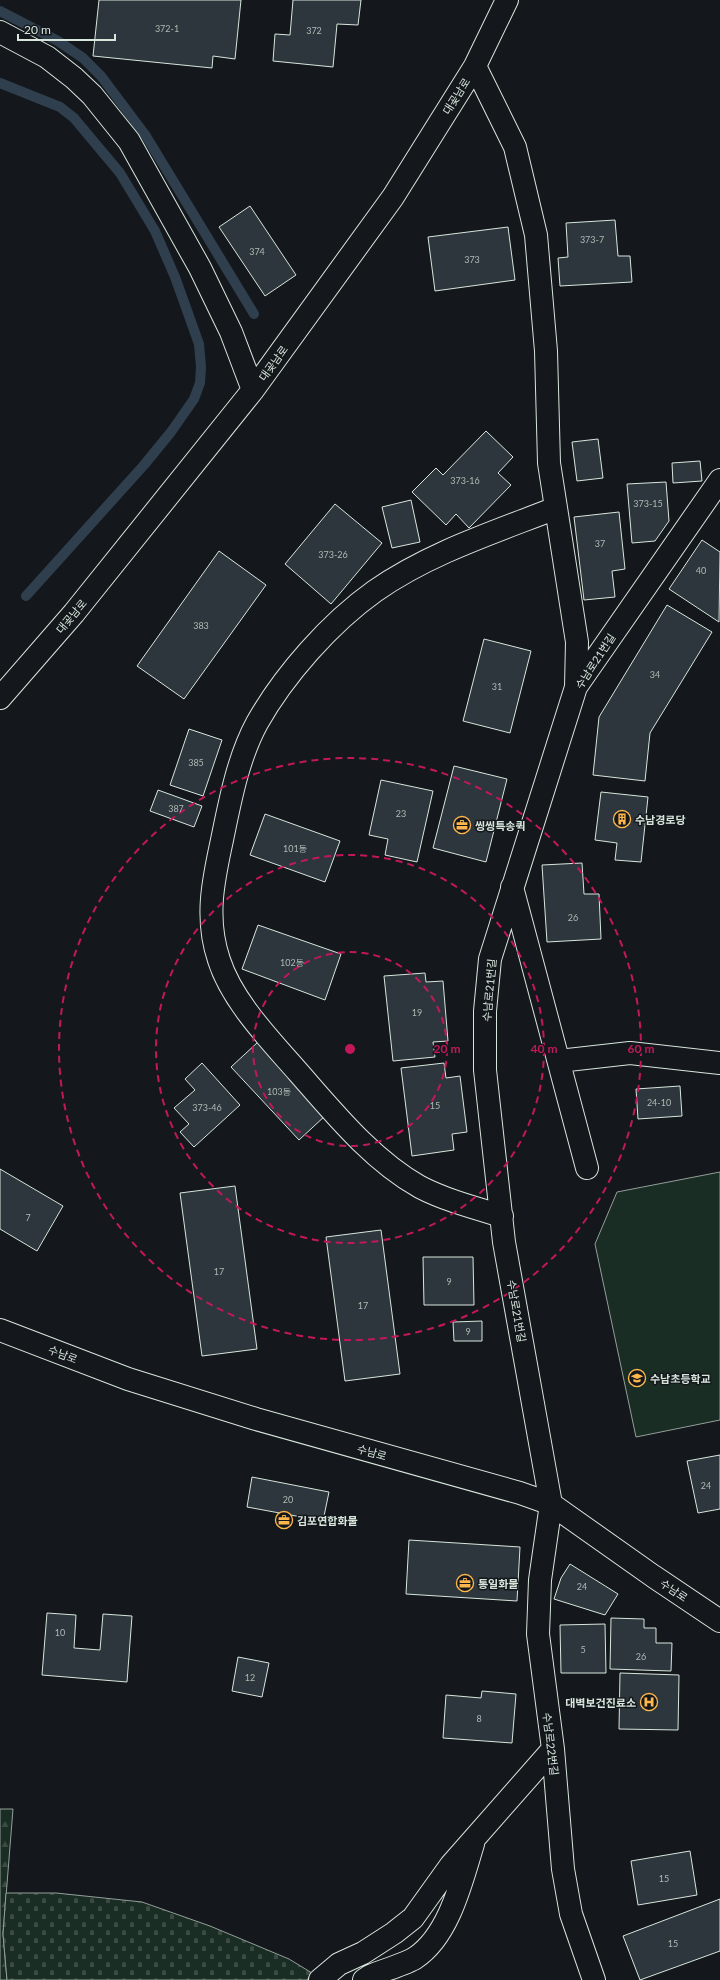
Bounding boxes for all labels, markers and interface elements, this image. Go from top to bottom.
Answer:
scale bar [18,16,115,42]
text: 20 m [24,22,51,37]
house number: 372-1 [155,23,179,34]
house number: 372 [306,25,322,36]
street label: 대곶남로 [440,75,472,117]
house number: 373-7 [580,234,604,245]
house number: 374 [249,246,265,257]
house number: 373 [464,254,480,265]
street label: 대곶남로 [256,343,290,383]
house number: 373-16 [450,475,480,486]
house number: 373-15 [633,498,663,509]
house number: 37 [595,538,605,549]
house number: 373-26 [318,549,348,560]
house number: 40 [696,565,706,576]
street label: 대곶남로 [53,596,89,636]
house number: 383 [193,620,209,631]
street label: 수남로21번길 [572,631,618,691]
house number: 34 [650,669,660,680]
house number: 31 [492,681,502,692]
house number: 385 [188,757,204,768]
house number: 387 [168,803,184,814]
house number: 23 [396,808,406,819]
building icon: 수남경로당 [612,809,632,829]
place label: 수남경로당 [635,813,686,826]
office icon: 씽씽특송퀵 [452,815,472,835]
place label: 씽씽특송퀵 [475,819,526,832]
house number: 101동 [283,843,307,854]
house number: 26 [568,912,578,923]
house number: 102동 [280,957,304,968]
street label: 수남로21번길 [480,958,498,1022]
house number: 19 [412,1007,422,1018]
text: 20 m [434,1041,460,1056]
text: 40 m [531,1041,557,1056]
text: 60 m [628,1041,654,1056]
centre of rings [343,1042,357,1056]
house number: 103동 [267,1086,291,1097]
house number: 24-10 [647,1097,671,1108]
house number: 15 [430,1100,440,1111]
house number: 373-46 [192,1102,222,1113]
house number: 7 [25,1212,31,1223]
house number: 17 [214,1266,224,1277]
house number: 9 [446,1276,452,1287]
street label: 수남로21번길 [505,1279,529,1343]
house number: 17 [358,1300,368,1311]
house number: 9 [465,1326,471,1337]
street label: 수남로 [46,1342,80,1366]
school or university icon: 수남초등학교 [627,1368,647,1388]
place label: 수남초등학교 [650,1372,711,1385]
street label: 수남로 [356,1442,388,1462]
house number: 24 [701,1480,711,1491]
house number: 20 [283,1494,293,1505]
office icon: 김포연합화물 [274,1510,294,1530]
place label: 김포연합화물 [297,1514,358,1527]
office icon: 통일화물 [455,1573,475,1593]
street label: 수남로 [658,1576,690,1604]
place label: 통일화물 [478,1577,518,1590]
house number: 24 [577,1581,587,1592]
house number: 10 [55,1627,65,1638]
house number: 5 [580,1644,586,1655]
house number: 26 [636,1651,646,1662]
house number: 12 [245,1672,255,1683]
hospital icon: 대벽보건진료소 [639,1692,659,1712]
place label: 대벽보건진료소 [565,1696,636,1709]
street label: 수남로22번길 [541,1712,561,1776]
house number: 8 [476,1713,482,1724]
house number: 15 [659,1873,669,1884]
house number: 15 [668,1938,678,1949]

